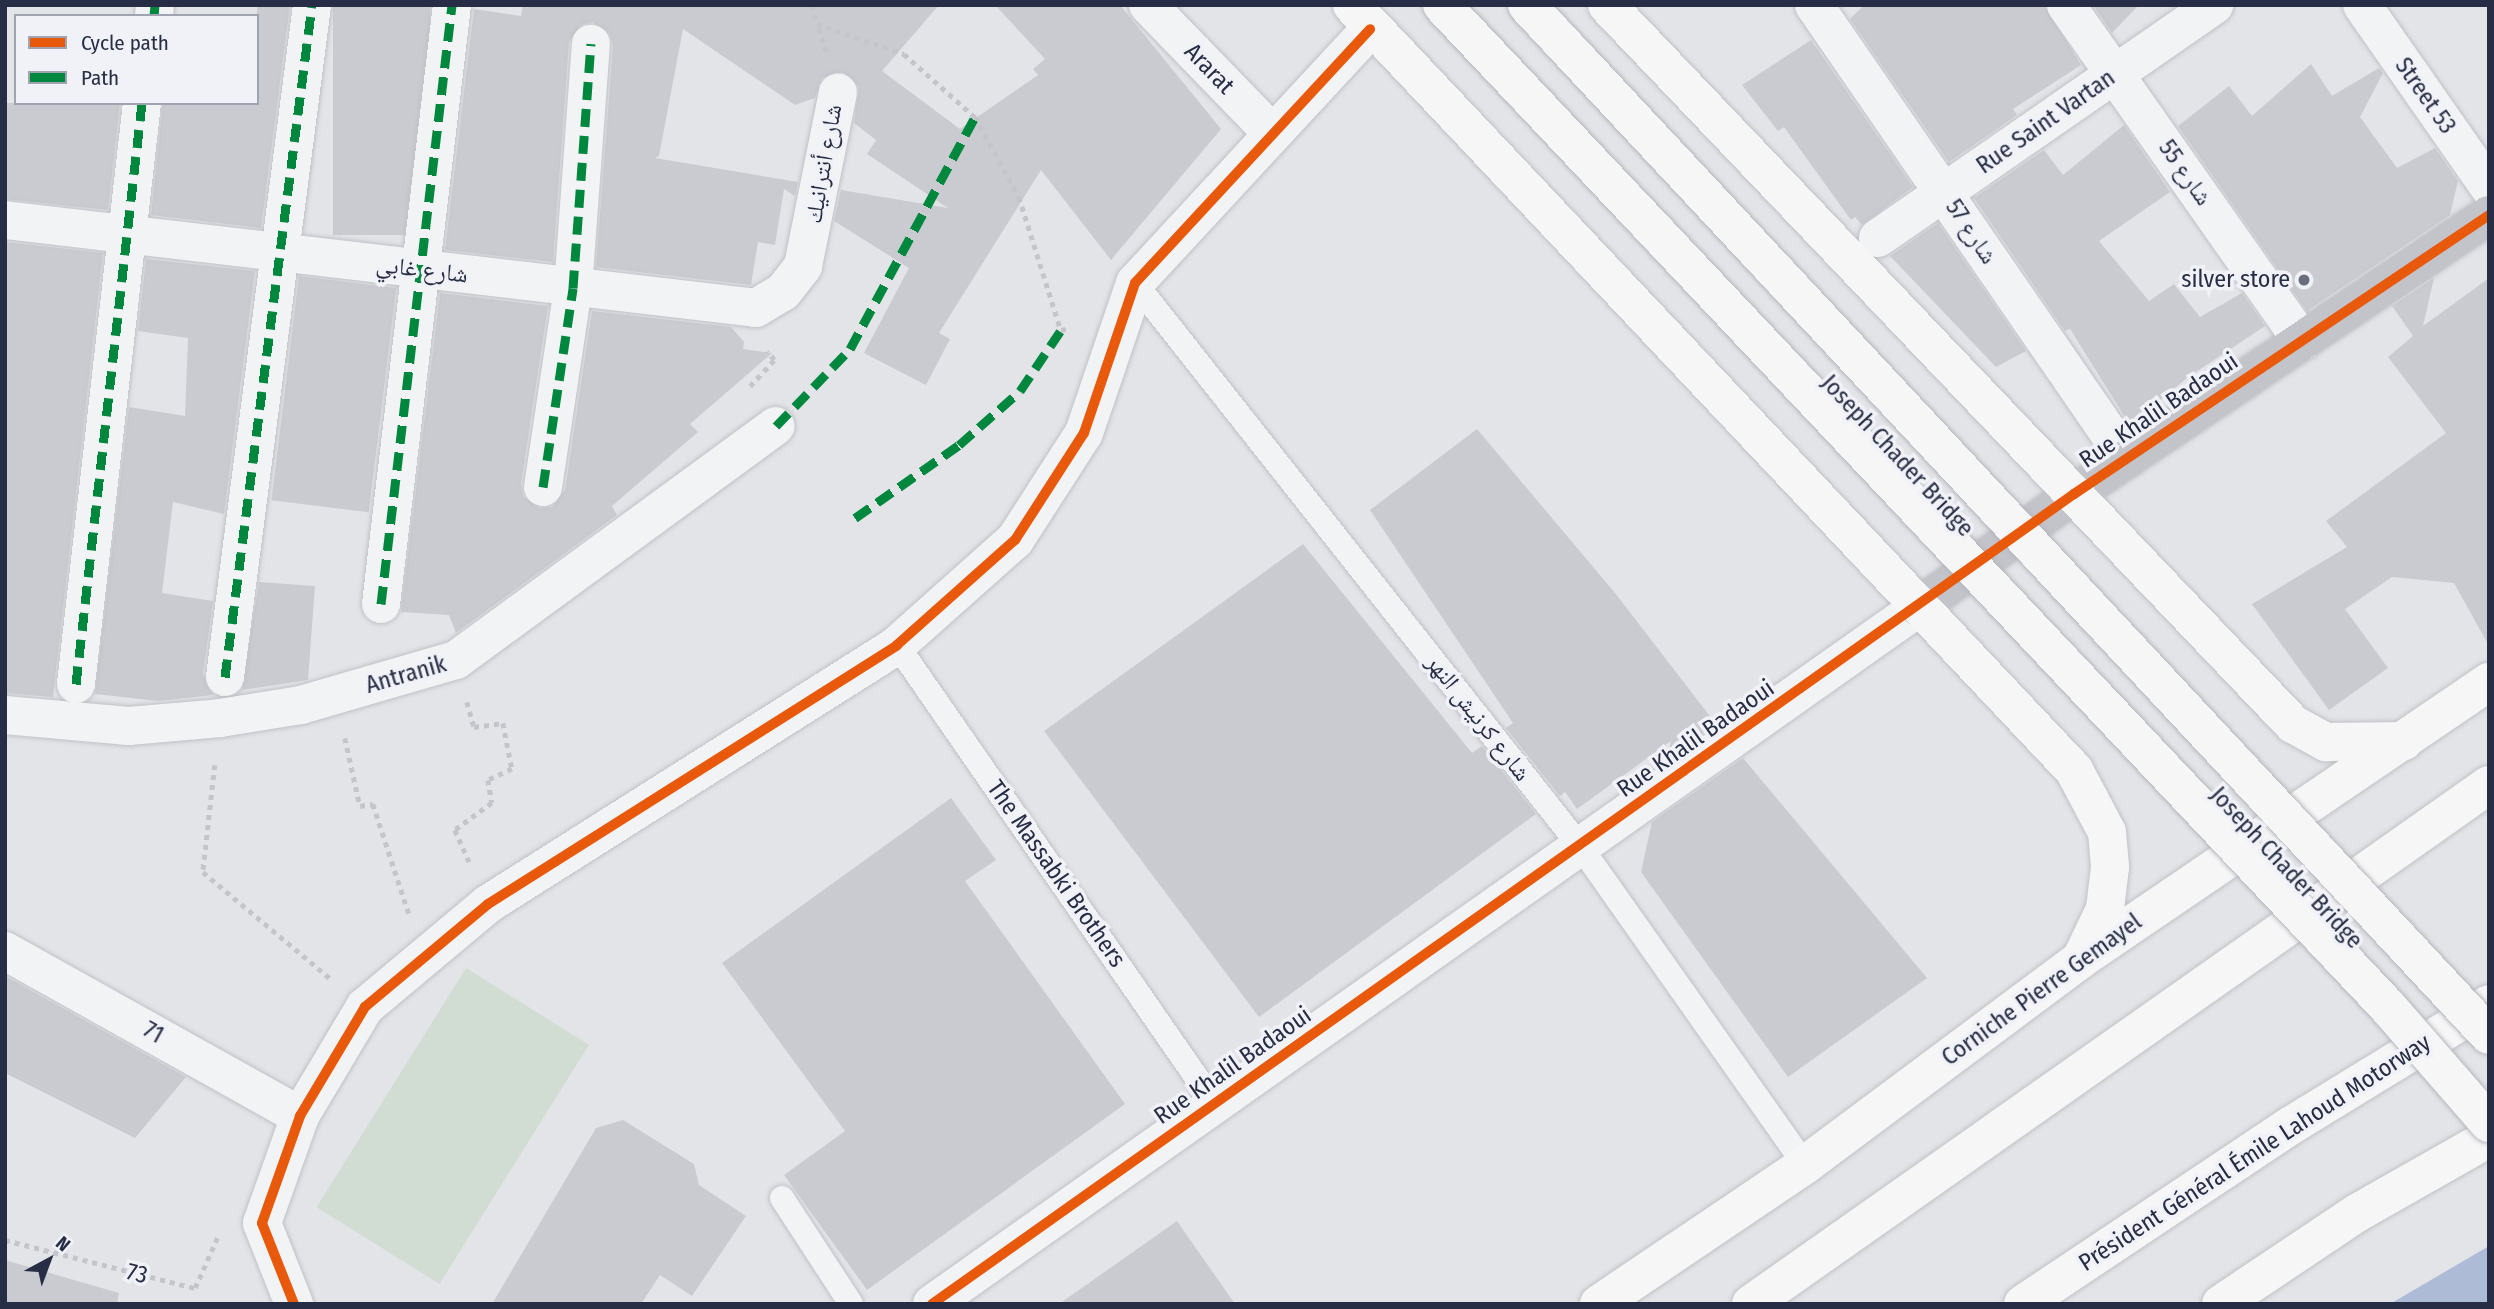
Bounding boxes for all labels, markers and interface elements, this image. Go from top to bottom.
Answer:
legend [14,14,259,105]
text: Cycle path [81,30,169,56]
street label: Ararat [1178,38,1240,100]
street label: Street 53 [2388,52,2462,140]
street label: Rue Saint Vartan [1971,64,2121,180]
text: Path [81,65,119,91]
street label: شارع أنترانيك [799,102,849,226]
street label: شارع 55 [2152,135,2218,211]
street label: شارع 57 [1939,194,2003,270]
street label: شارع غابي [374,250,470,290]
place label: silver store [2181,266,2290,294]
marker: silver store [2296,272,2312,288]
street label: Rue Khalil Badaoui [2074,347,2244,475]
street label: Joseph Chader Bridge [1815,369,1979,543]
street label: شارع كرنيش النهر [1420,649,1536,787]
street label: Antranik [362,650,450,700]
street label: Rue Khalil Badaoui [1612,674,1780,804]
street label: The Massabki Brothers [981,775,1131,973]
street label: Joseph Chader Bridge [2204,781,2368,955]
street label: Corniche Pierre Gemayel [1936,908,2148,1072]
street label: Rue Khalil Badaoui [1149,1001,1317,1131]
street label: 71 [138,1016,168,1050]
street label: Président Général Émile Lahoud Motorway [2074,1028,2436,1278]
north arrow [14,1225,84,1295]
text: N [51,1231,75,1256]
street label: 73 [124,1258,150,1290]

